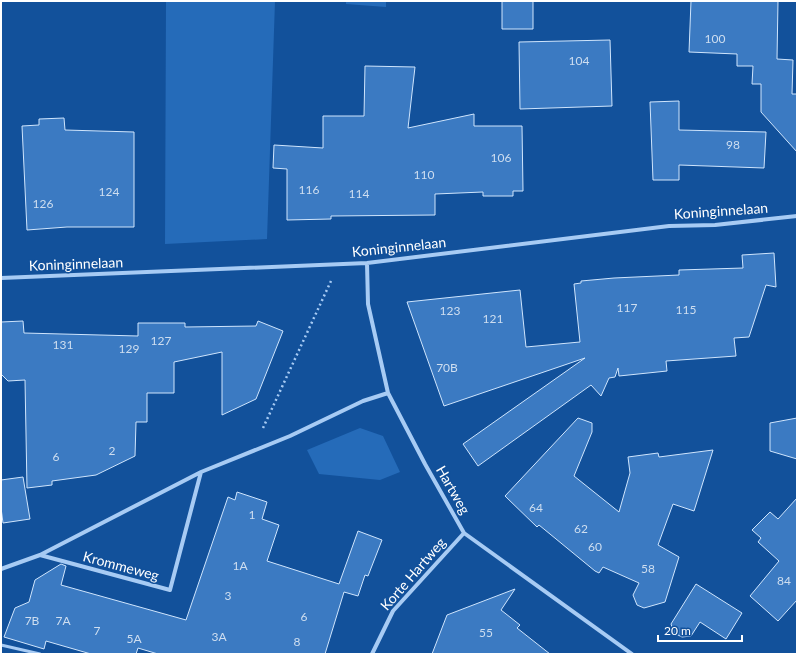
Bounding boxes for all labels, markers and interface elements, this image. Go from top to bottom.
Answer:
house number: 100 [705,31,725,46]
house number: 104 [569,53,589,68]
house number: 98 [726,137,740,152]
house number: 106 [491,150,511,165]
house number: 110 [414,167,434,182]
house number: 116 [299,182,319,197]
house number: 124 [99,184,119,199]
house number: 114 [349,186,369,201]
house number: 126 [33,196,53,211]
street label: Koninginnelaan [673,199,769,222]
street label: Koninginnelaan [351,233,447,260]
street label: Koninginnelaan [29,253,123,274]
house number: 117 [617,300,637,315]
house number: 115 [676,302,696,317]
house number: 123 [440,303,460,318]
house number: 121 [483,311,503,326]
house number: 127 [151,333,171,348]
house number: 131 [53,337,73,352]
house number: 129 [119,341,139,356]
house number: 70B [436,360,458,375]
house number: 2 [109,443,116,458]
house number: 6 [53,449,60,464]
street label: Hartweg [433,462,474,517]
house number: 64 [529,500,543,515]
house number: 1 [249,507,256,522]
house number: 62 [574,521,588,536]
street label: Korte Hartweg [376,534,449,614]
house number: 60 [588,539,602,554]
street label: Krommeweg [81,547,161,584]
house number: 1A [232,558,248,573]
house number: 58 [641,561,655,576]
house number: 84 [777,573,791,588]
house number: 3 [225,588,232,603]
house number: 6 [301,609,308,624]
house number: 7B [25,613,40,628]
house number: 7A [55,613,71,628]
scale bar [658,617,742,643]
house number: 7 [94,623,101,638]
text: 20 m [664,623,691,638]
house number: 55 [479,625,493,640]
house number: 3A [211,629,227,644]
house number: 5A [126,631,142,646]
house number: 8 [294,634,301,649]

